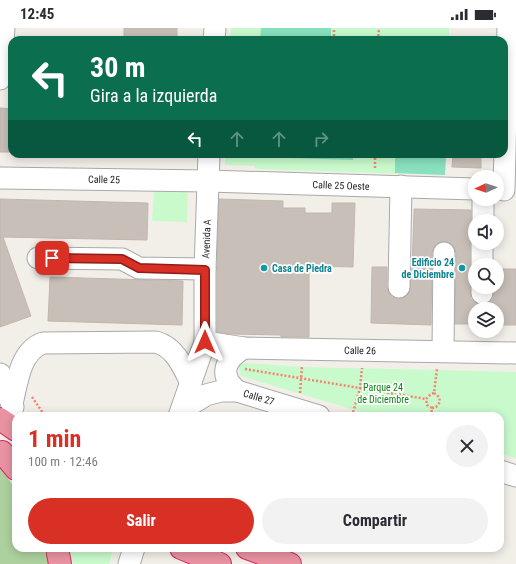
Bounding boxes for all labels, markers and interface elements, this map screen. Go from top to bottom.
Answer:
text: 12:45 [20,5,54,23]
text: 30 m [90,51,146,84]
icon: left [24,52,76,104]
text: Gira a la izquierda [90,85,217,106]
icon: left [184,128,206,150]
icon: ahead [226,128,248,150]
icon: ahead [268,128,290,150]
icon: right [310,128,332,150]
north arrow [468,170,504,206]
map controls [468,170,504,338]
street label: Calle 25 [88,174,120,185]
street label: Calle 25 Oeste [312,179,370,192]
button: sound [468,214,504,250]
street label: Avenida A [200,219,213,259]
pin [35,241,69,275]
icon: arrive [41,247,63,269]
place label: Edificio 24 de Diciembre [402,257,454,280]
button: search [468,258,504,294]
marker: Casa de Piedra [259,263,269,273]
place label: Casa de Piedra [272,263,332,274]
marker: Edificio 24 de Diciembre [457,263,467,273]
button: layers [468,302,504,338]
position arrow [184,321,226,363]
street label: Calle 26 [344,345,376,356]
park label: Parque 24 de Diciembre [357,382,409,405]
street label: Calle 27 [242,388,276,407]
text: 1 min [28,425,81,453]
button: close [446,425,488,467]
text: 100 m · 12:46 [28,454,98,469]
button: Salir [28,498,254,544]
button: Compartir [262,498,488,544]

